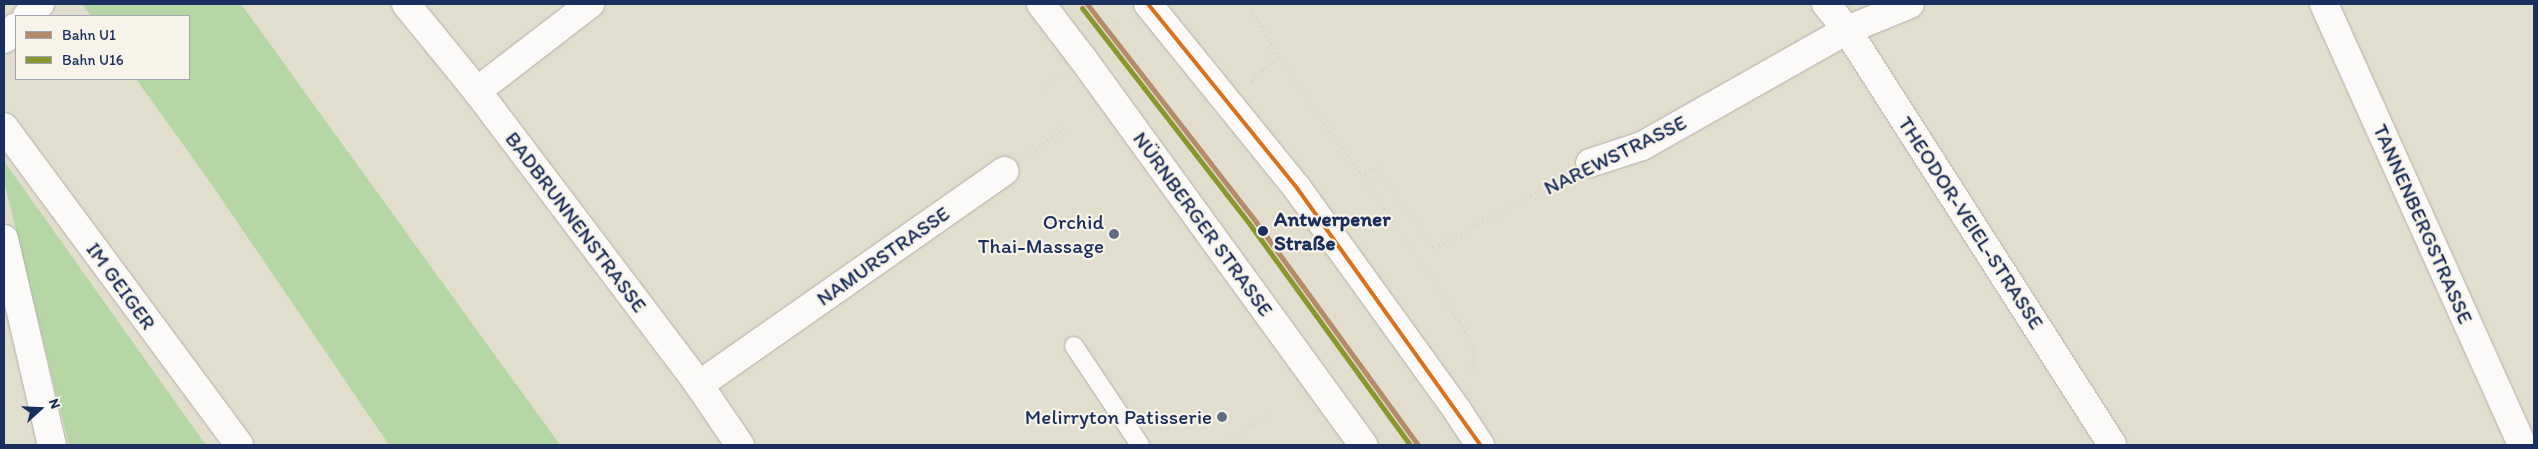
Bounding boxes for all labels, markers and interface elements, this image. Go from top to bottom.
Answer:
legend [15,15,190,80]
text: Bahn U1 [62,26,116,44]
text: Bahn U16 [62,51,124,69]
street label: NAREWSTRASSE [1540,110,1690,200]
street label: THEODOR-VEIEL-STRASSE [1893,112,2049,334]
street label: TANNENBERGSTRASSE [2368,120,2478,328]
street label: BADBRUNNENSTRASSE [500,127,652,317]
street label: NÜRNBERGER STRASSE [1127,127,1279,321]
street label: NAMURSTRASSE [812,201,954,311]
place label: Antwerpener Straße [1274,206,1391,256]
place label: Orchid Thai-Massage [978,209,1104,259]
marker: Antwerpener Straße [1256,224,1270,238]
marker: Orchid Thai-Massage [1108,228,1120,240]
street label: IM GEIGER [82,238,160,334]
north arrow [15,384,65,434]
text: N [45,396,64,411]
place label: Melirryton Patisserie [1025,404,1212,430]
marker: Melirryton Patisserie [1216,411,1228,423]

